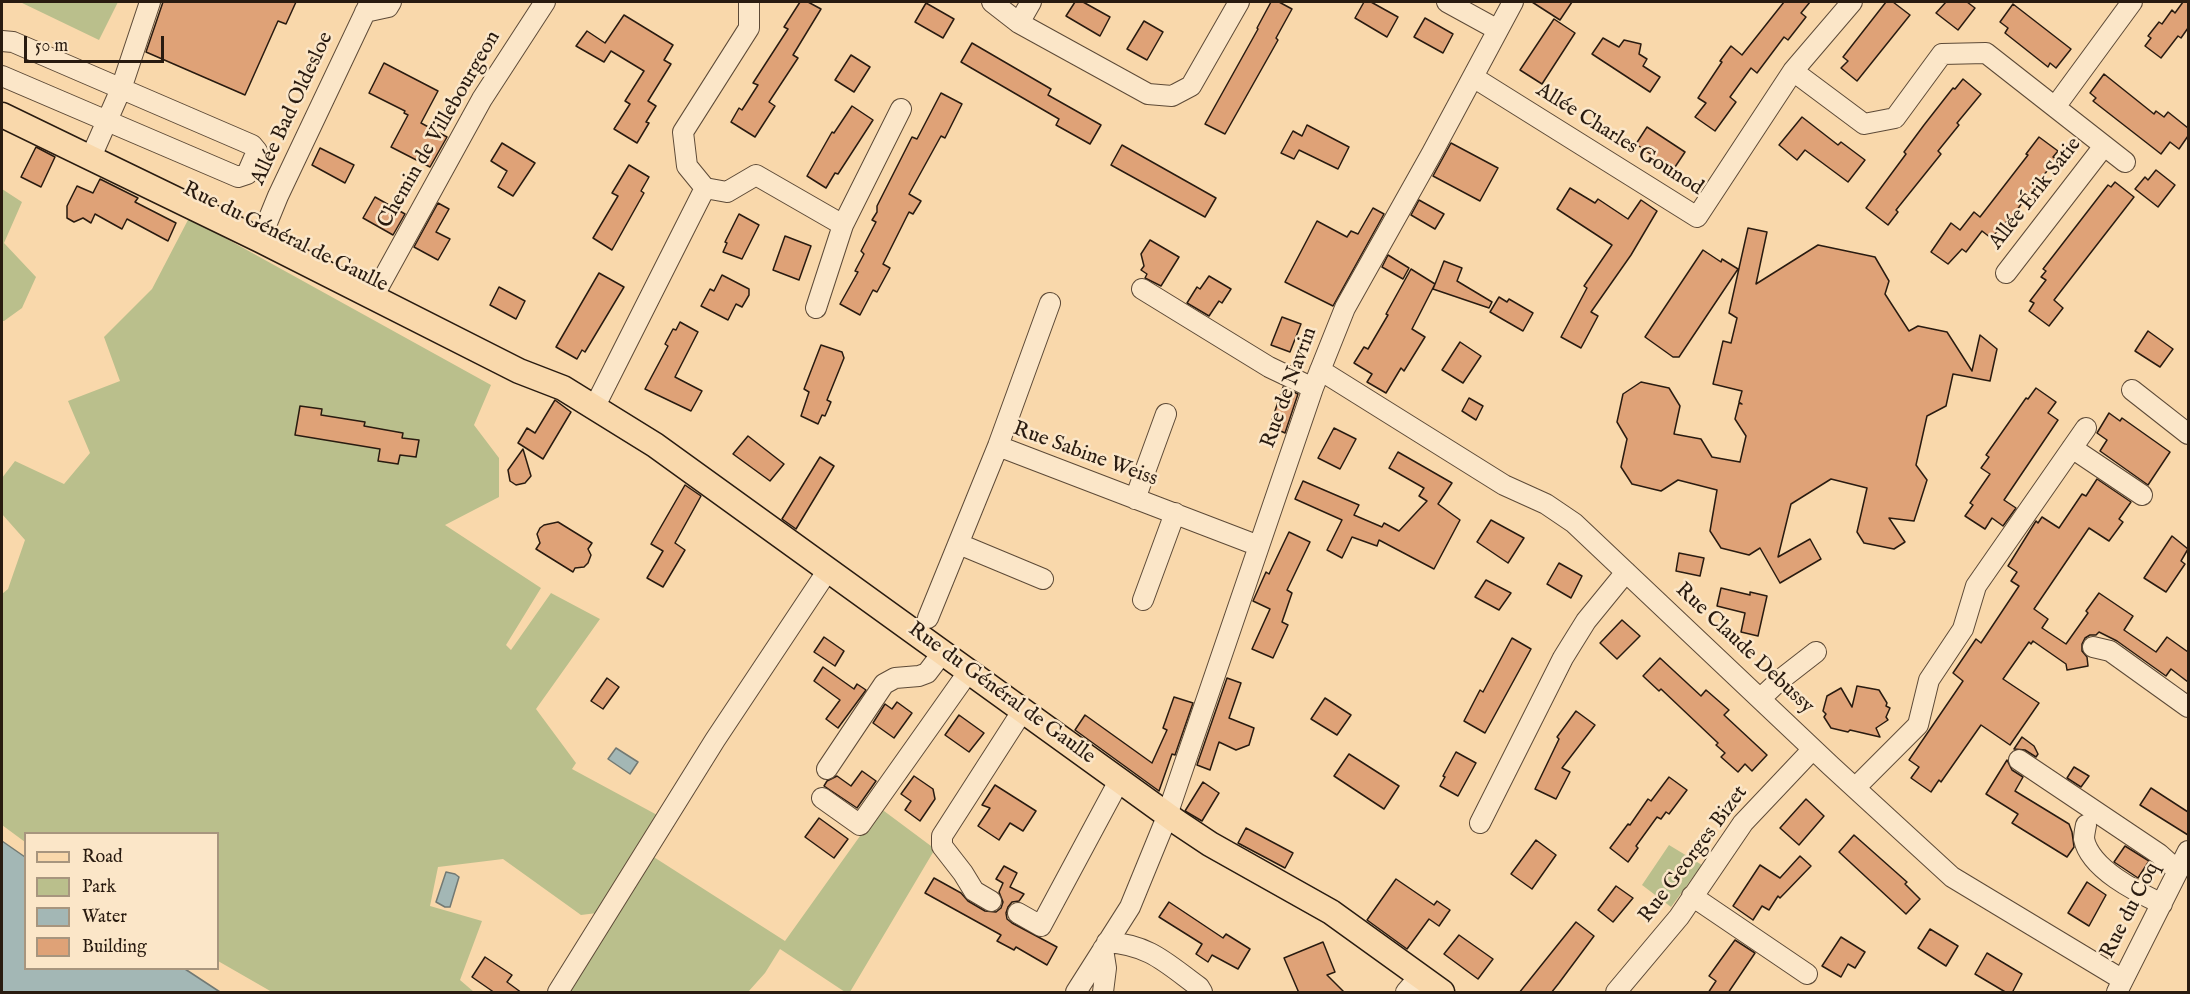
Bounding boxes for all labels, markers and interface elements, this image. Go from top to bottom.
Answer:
scale bar [27,24,166,62]
street label: Chemin de Villebourgeon [373,27,507,233]
street label: Allée Bad Oldesloe [246,28,340,190]
text: 50 m [35,35,68,58]
street label: Allée Charles Gounod [1531,78,1707,202]
street label: Allée Érik Satie [1984,133,2088,255]
street label: Rue du Général de Gaulle [178,177,392,299]
street label: Rue de Navrin [1256,324,1324,452]
street label: Rue Sabine Weiss [1009,417,1161,493]
street label: Rue Claude Debussy [1669,578,1819,720]
street label: Rue du Général de Gaulle [903,618,1099,770]
street label: Rue Georges Bizet [1634,781,1754,929]
legend [24,832,219,970]
text: Road [82,846,123,869]
street label: Rue du Coq [2096,859,2166,963]
text: Park [82,876,116,899]
text: Water [82,906,127,929]
text: Building [82,936,147,959]

